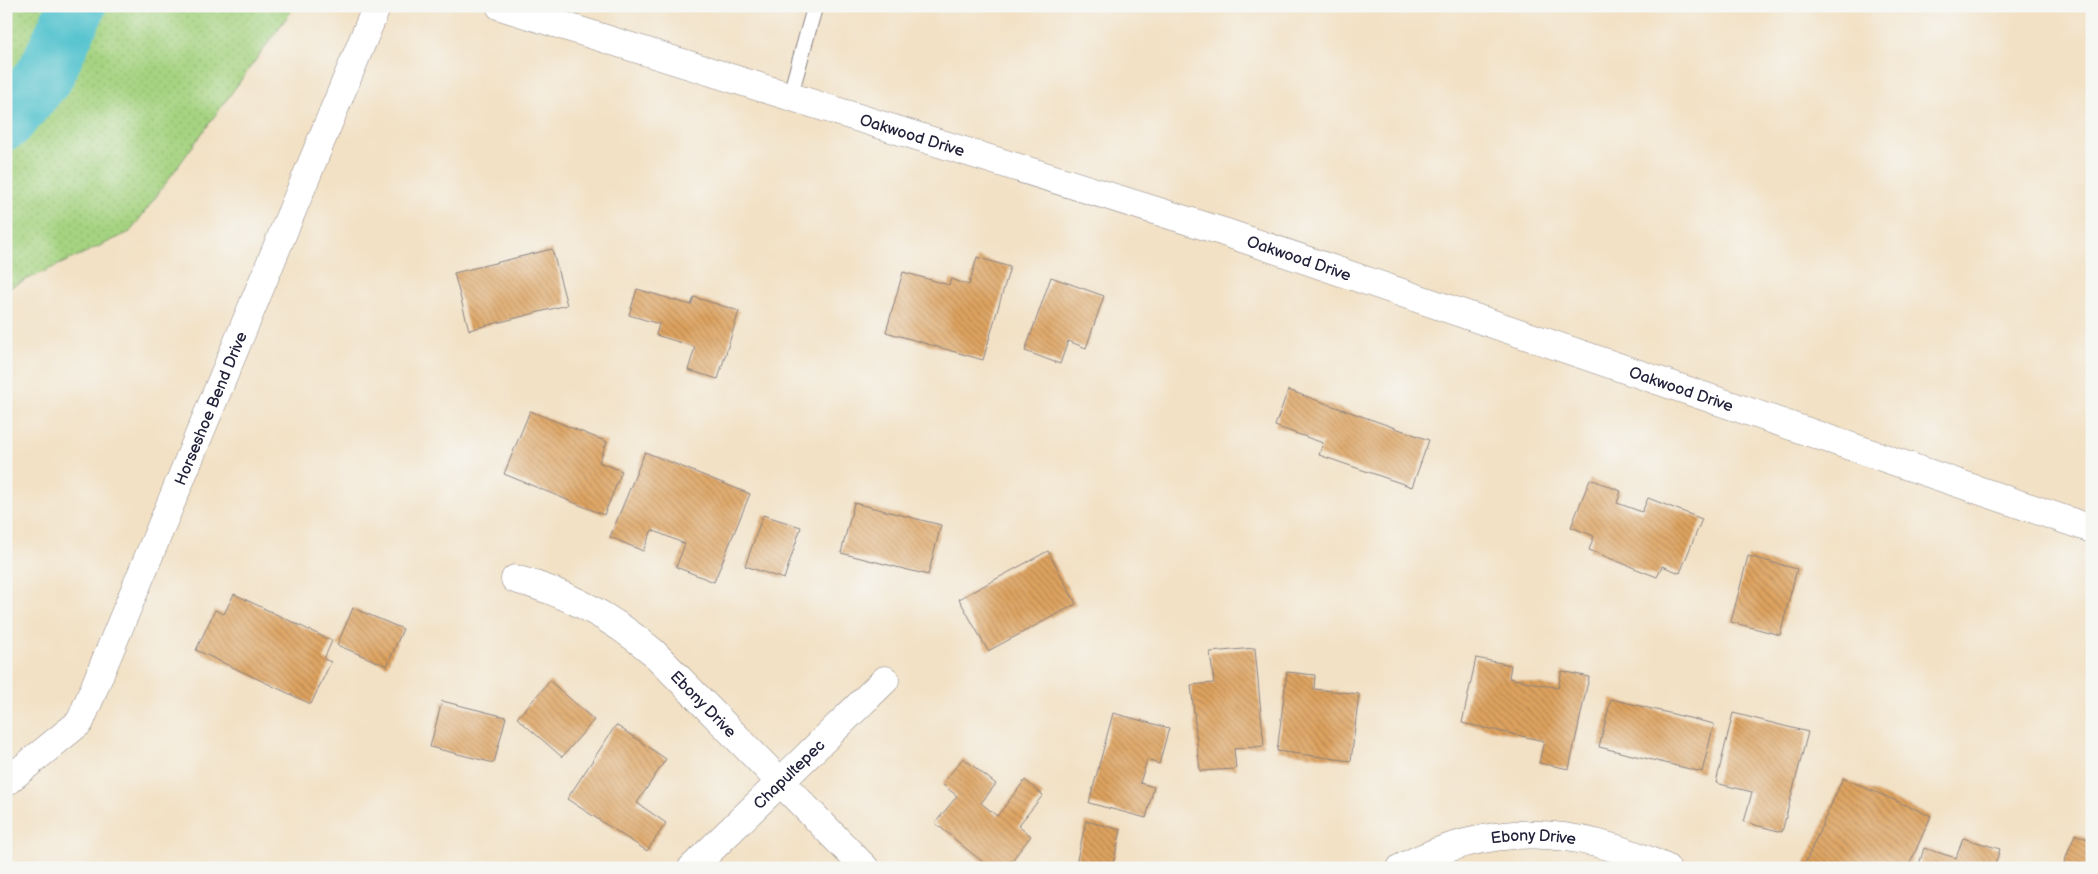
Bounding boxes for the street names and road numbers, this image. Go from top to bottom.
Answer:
street label: Oakwood Drive [857,111,967,162]
street label: Oakwood Drive [1244,233,1354,286]
street label: Horseshoe Bend Drive [171,329,252,488]
street label: Oakwood Drive [1626,363,1736,417]
street label: Ebony Drive [666,668,740,743]
street label: Chapultepec [750,736,829,814]
street label: Ebony Drive [1490,827,1578,850]

